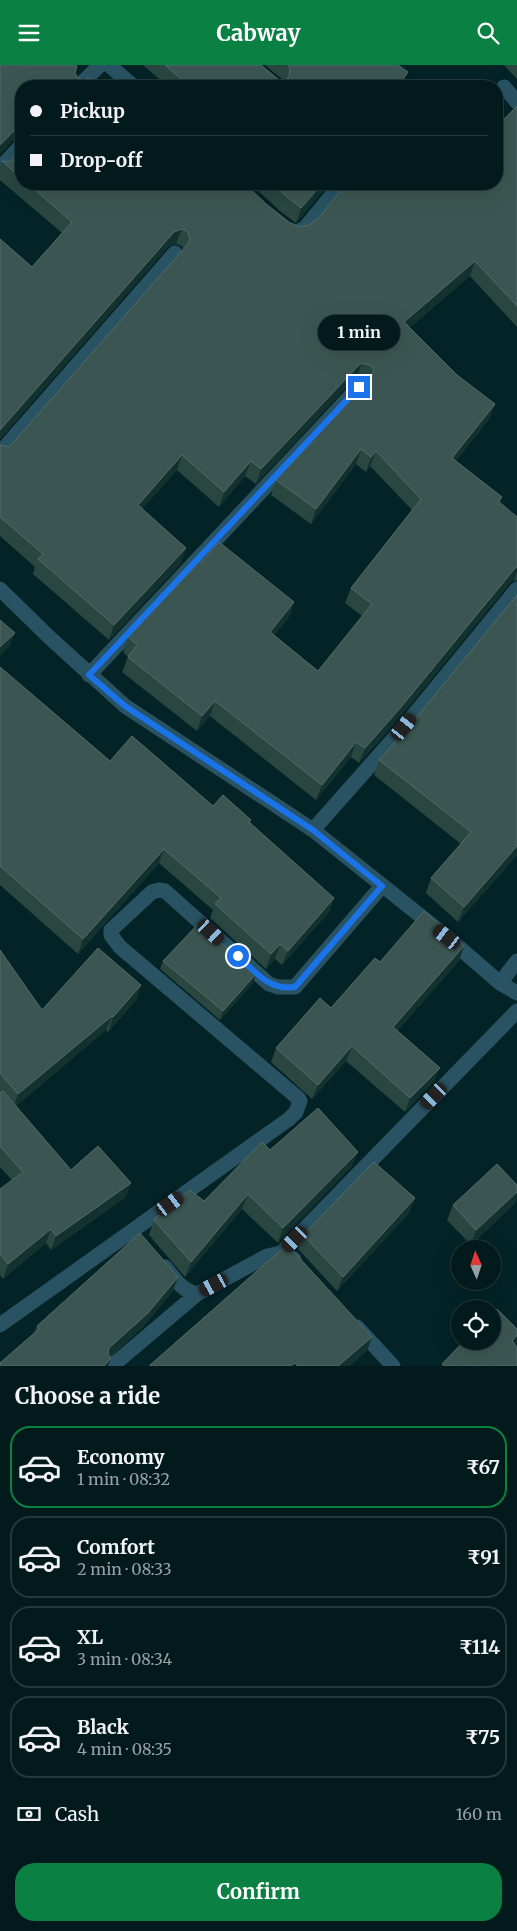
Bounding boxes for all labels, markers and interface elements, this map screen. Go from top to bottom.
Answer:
icon: menu [15,19,43,47]
text: Cabway [217,19,300,47]
icon: search [474,19,502,47]
text: Pickup [60,99,125,123]
text: Drop-off [60,148,142,172]
callout: 1 min [318,315,400,349]
text: 1 min [337,322,381,342]
route end [348,376,370,398]
car [388,711,419,743]
car [194,916,227,948]
car [430,922,463,952]
route start [227,945,249,967]
car [418,1080,449,1112]
car [153,1189,186,1219]
car [279,1223,310,1255]
north arrow [451,1240,501,1290]
map controls [451,1240,501,1350]
car [197,1271,230,1299]
button: locate [451,1300,501,1350]
text: Choose a ride [15,1382,160,1410]
icon: car [17,1445,62,1490]
text: Economy [77,1445,165,1469]
text: ₹67 [466,1455,500,1479]
text: 1 min · 08:32 [77,1469,170,1489]
icon: car [17,1535,62,1580]
text: Comfort [77,1535,155,1559]
text: ₹91 [467,1545,500,1569]
text: 2 min · 08:33 [77,1559,172,1579]
icon: car [17,1625,62,1670]
text: XL [77,1625,103,1649]
text: ₹114 [459,1635,500,1659]
text: 3 min · 08:34 [77,1649,172,1669]
icon: car [17,1715,62,1760]
text: Black [77,1715,129,1739]
text: ₹75 [465,1725,500,1749]
text: 4 min · 08:35 [77,1739,172,1759]
icon: cash [15,1800,43,1828]
text: Cash [55,1802,99,1826]
text: 160 m [456,1804,502,1824]
button: Confirm [15,1863,502,1921]

